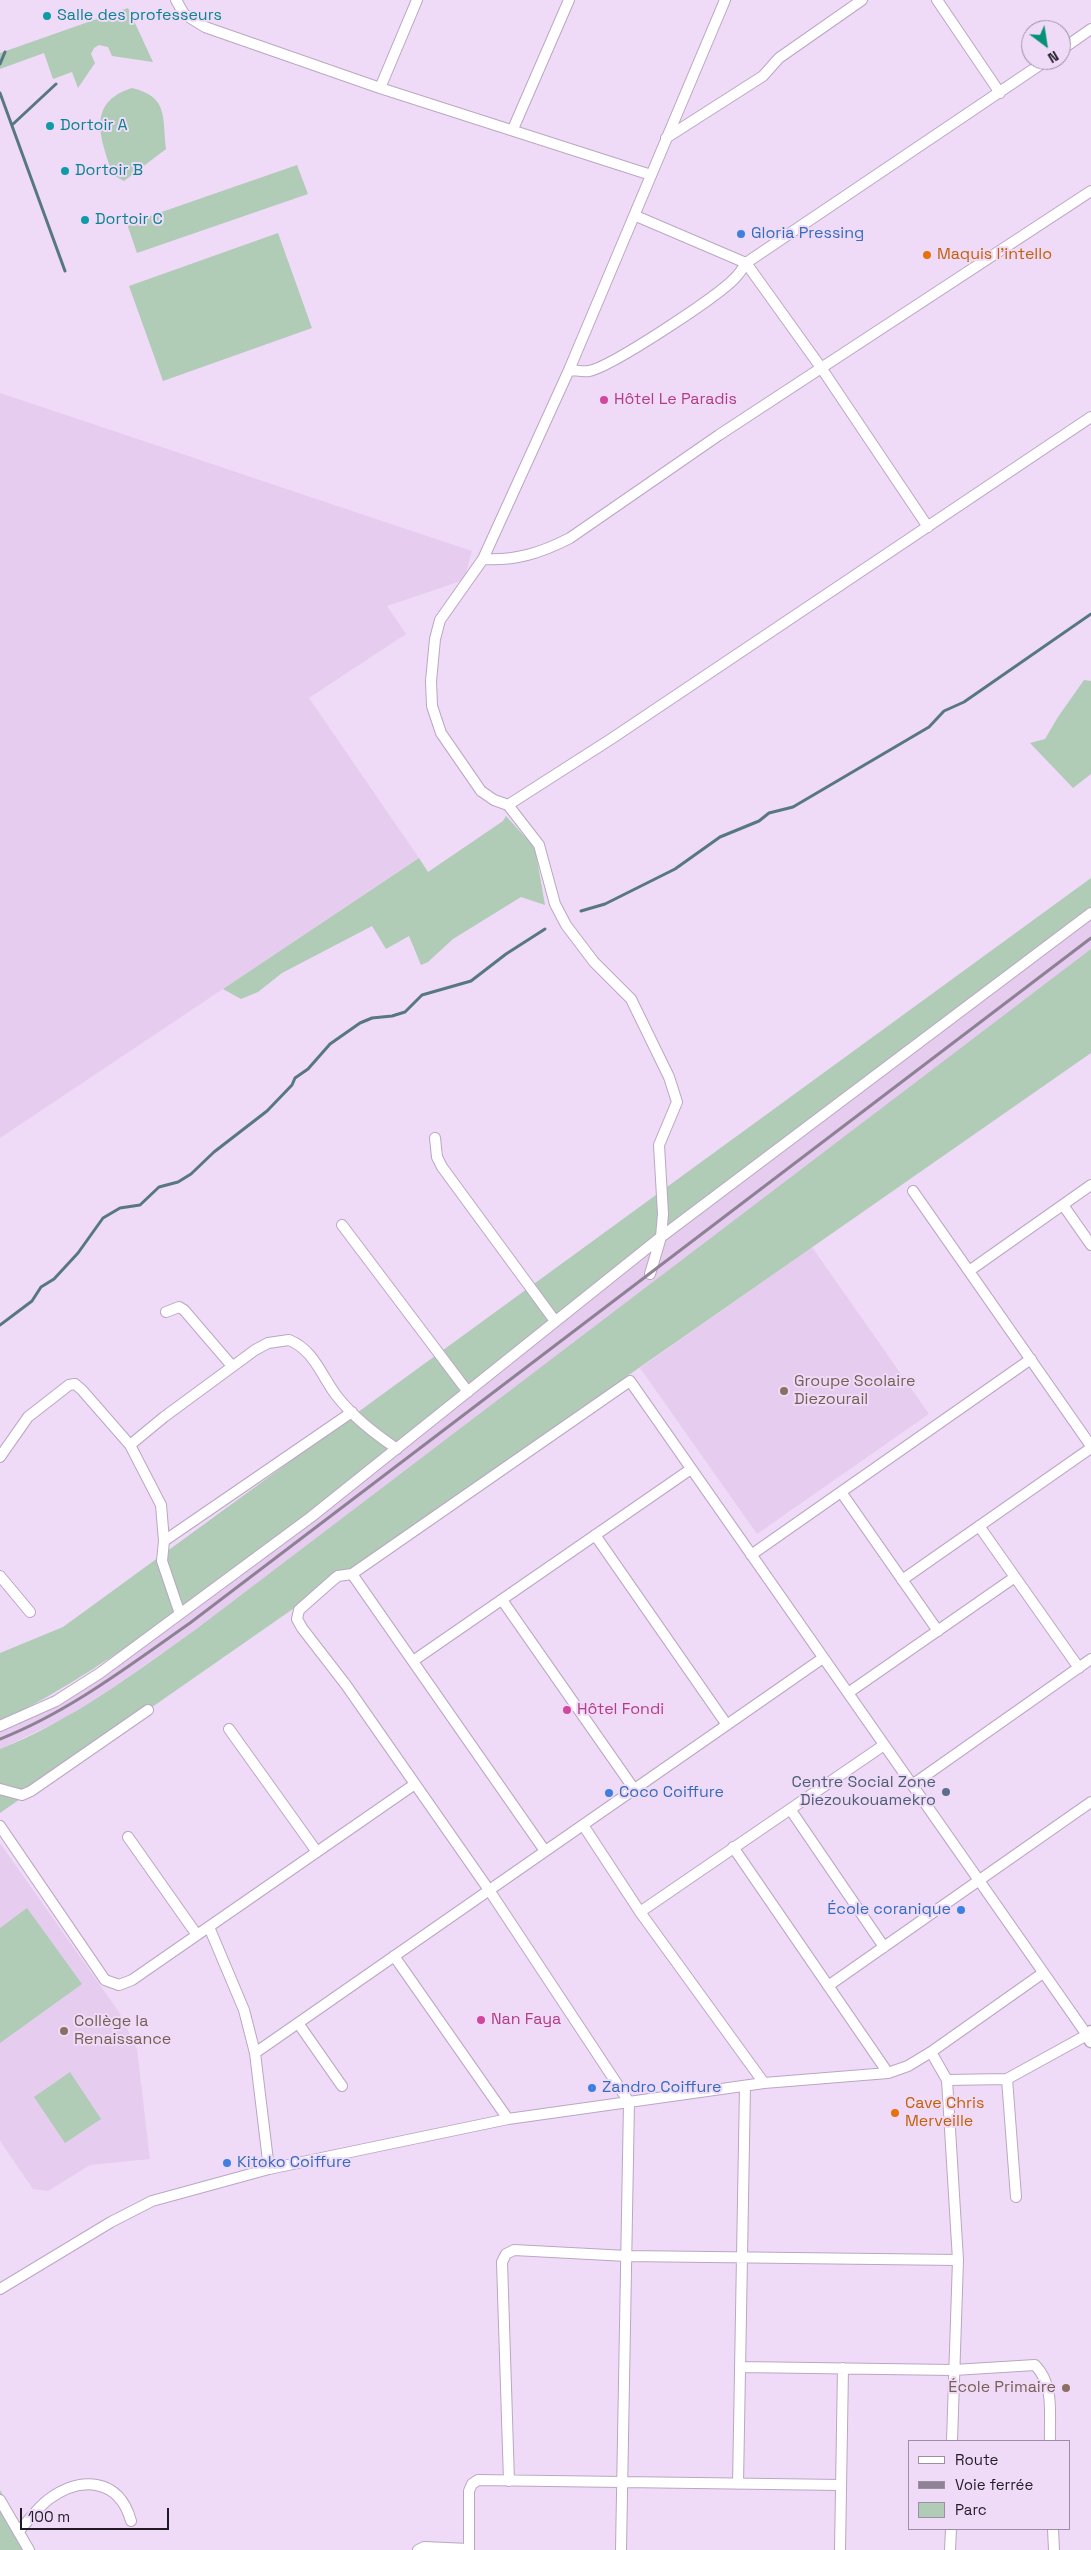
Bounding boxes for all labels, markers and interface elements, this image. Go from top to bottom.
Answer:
place label: Salle des professeurs [57,6,222,26]
marker: Salle des professeurs [41,10,53,22]
north arrow [1021,20,1071,70]
text: N [1045,47,1062,67]
place label: Dortoir A [60,116,128,136]
marker: Dortoir A [44,120,56,132]
place label: Dortoir B [75,161,143,181]
marker: Dortoir B [59,165,71,177]
place label: Dortoir C [95,210,163,230]
marker: Dortoir C [79,214,91,226]
place label: Gloria Pressing [751,224,864,244]
marker: Gloria Pressing [735,228,747,240]
place label: Maquis l'intello [937,245,1052,265]
marker: Maquis l'intello [921,249,933,261]
place label: Hôtel Le Paradis [614,390,737,410]
marker: Hôtel Le Paradis [598,394,610,406]
place label: Groupe Scolaire Diezourail [794,1372,915,1410]
marker: Groupe Scolaire Diezourail [778,1385,790,1397]
place label: Hôtel Fondi [577,1700,664,1720]
marker: Hôtel Fondi [561,1704,573,1716]
place label: Centre Social Zone Diezoukouamekro [791,1773,936,1811]
place label: Coco Coiffure [619,1783,724,1803]
marker: Centre Social Zone Diezoukouamekro [940,1786,952,1798]
marker: Coco Coiffure [603,1787,615,1799]
place label: École coranique [827,1900,951,1920]
marker: École coranique [955,1904,967,1916]
place label: Nan Faya [491,2010,561,2030]
place label: Collège la Renaissance [74,2012,171,2050]
marker: Nan Faya [475,2014,487,2026]
marker: Collège la Renaissance [58,2025,70,2037]
place label: Zandro Coiffure [602,2078,722,2098]
marker: Zandro Coiffure [586,2082,598,2094]
place label: Cave Chris Merveille [905,2094,984,2132]
marker: Cave Chris Merveille [889,2107,901,2119]
place label: Kitoko Coiffure [237,2153,351,2173]
marker: Kitoko Coiffure [221,2157,233,2169]
place label: École Primaire [948,2378,1056,2398]
marker: École Primaire [1060,2382,1072,2394]
legend [908,2440,1071,2530]
text: Route [955,2450,998,2469]
text: Voie ferrée [955,2475,1033,2494]
scale bar [22,2498,171,2530]
text: Parc [955,2500,987,2519]
text: 100 m [28,2507,70,2526]

